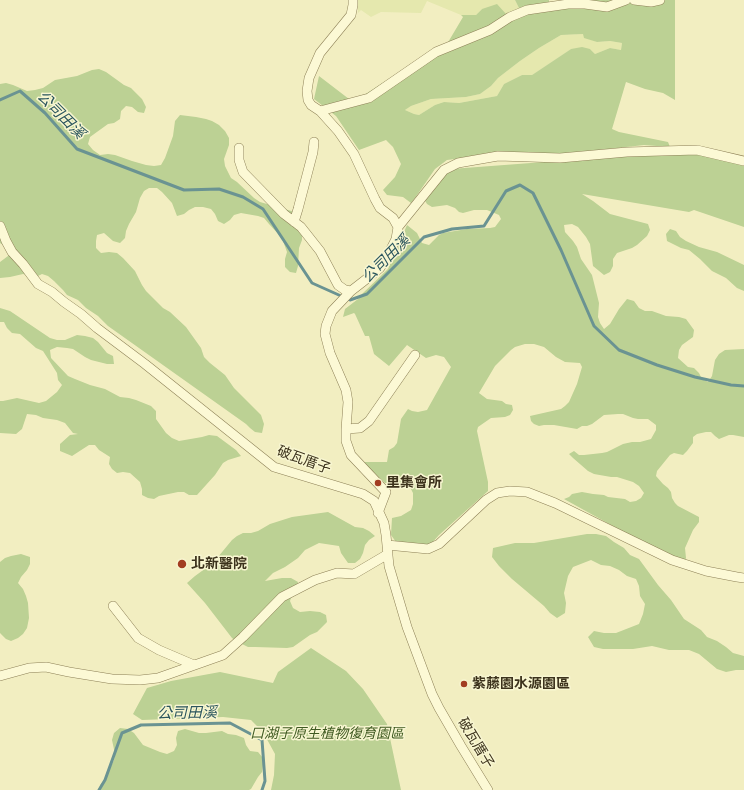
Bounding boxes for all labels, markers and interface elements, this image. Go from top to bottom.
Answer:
water label: 公司田溪 [33,87,89,143]
water label: 公司田溪 [358,231,414,287]
street label: 破瓦厝子 [275,443,333,477]
place label: 里集會所 [386,475,442,491]
marker: 里集會所 [373,478,383,488]
place label: 北新醫院 [191,556,247,572]
marker: 北新醫院 [176,558,188,570]
place label: 紫藤園水源園區 [472,676,570,692]
marker: 紫藤園水源園區 [459,679,469,689]
water label: 公司田溪 [157,703,217,723]
street label: 破瓦厝子 [454,715,498,771]
park label: 口湖子原生植物復育園區 [250,726,404,742]

